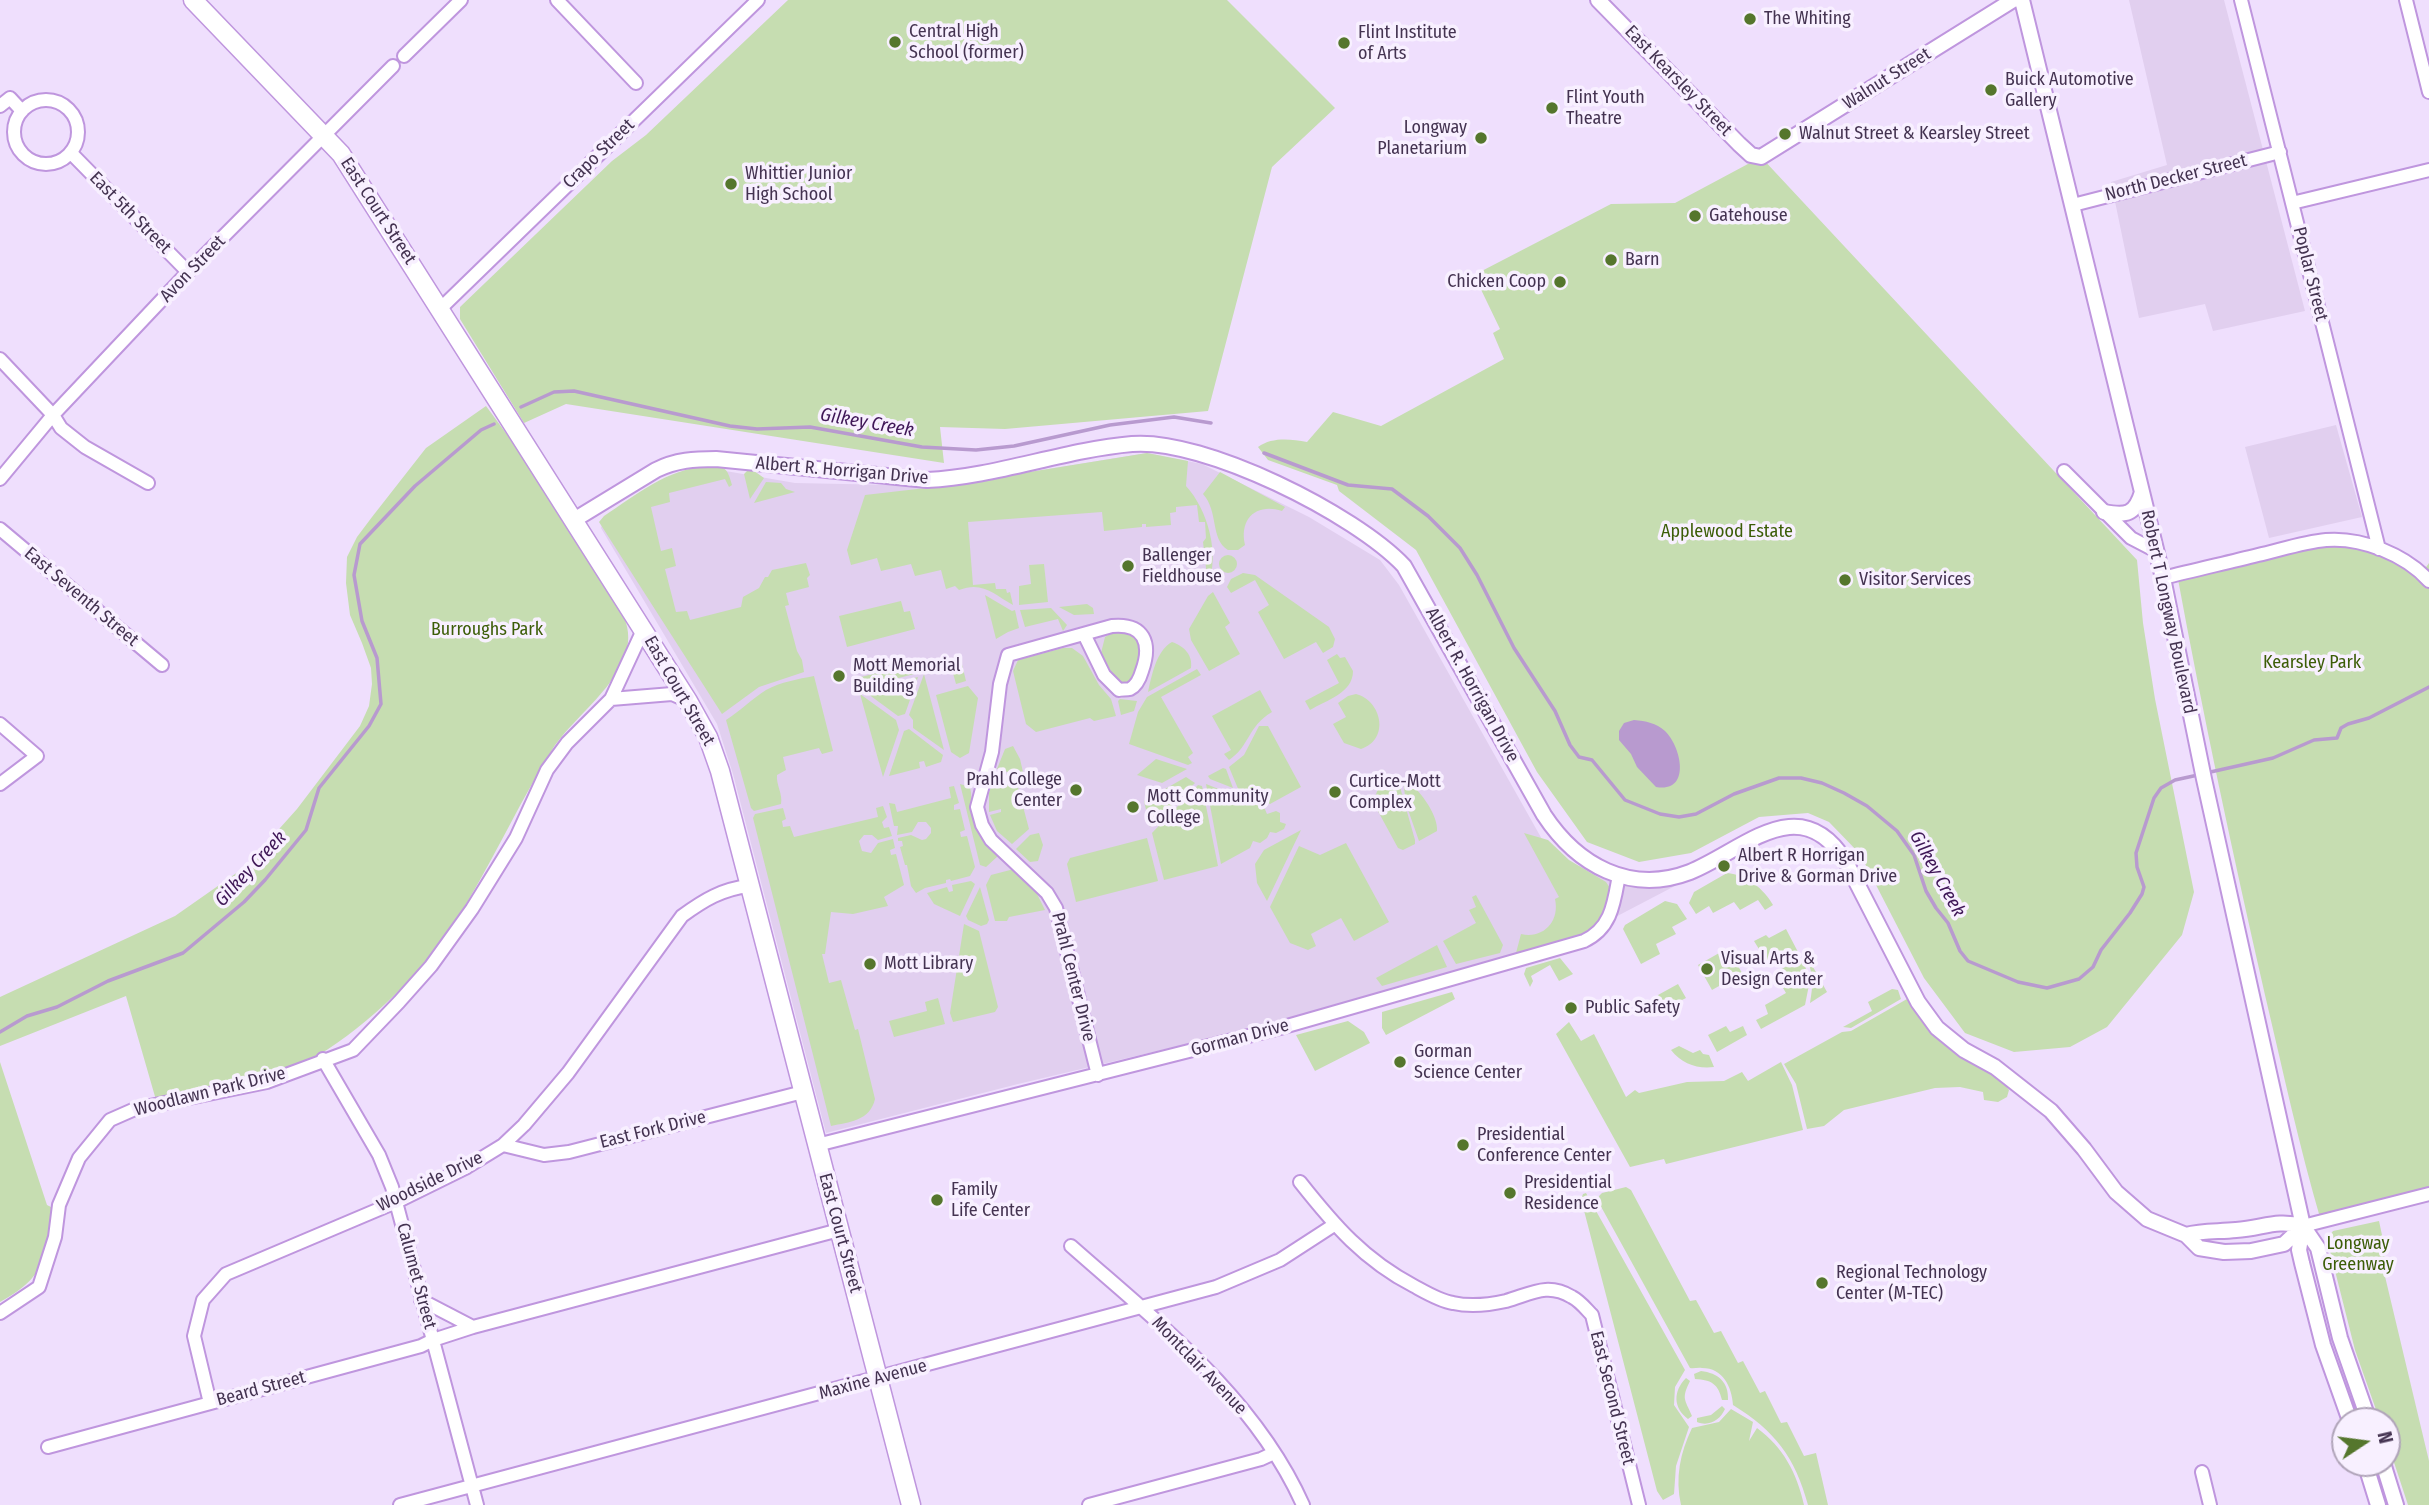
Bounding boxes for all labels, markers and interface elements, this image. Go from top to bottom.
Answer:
place label: The Whiting [1764,8,1851,30]
marker: The Whiting [1742,11,1758,27]
place label: Central High School (former) [909,21,1024,64]
street label: East Kearsley Street [1620,21,1736,141]
place label: Flint Institute of Arts [1358,22,1457,64]
marker: Central High School (former) [887,34,903,50]
marker: Flint Institute of Arts [1336,35,1352,51]
street label: Walnut Street [1839,43,1935,115]
place label: Buick Automotive Gallery [2005,69,2134,112]
marker: Buick Automotive Gallery [1983,82,1999,98]
place label: Flint Youth Theatre [1566,87,1645,130]
marker: Flint Youth Theatre [1544,100,1560,116]
street label: Crapo Street [559,115,639,193]
place label: Longway Planetarium [1377,117,1467,160]
place label: Walnut Street & Kearsley Street [1799,123,2030,145]
marker: Walnut Street & Kearsley Street [1777,126,1793,142]
marker: Longway Planetarium [1473,130,1489,146]
street label: North Decker Street [2103,150,2249,206]
street label: East Court Street [335,154,421,268]
place label: Whittier Junior High School [745,163,852,206]
street label: East 5th Street [85,168,175,258]
marker: Whittier Junior High School [723,176,739,192]
place label: Gatehouse [1709,205,1788,227]
marker: Gatehouse [1687,208,1703,224]
street label: Poplar Street [2288,225,2332,323]
street label: Avon Street [156,231,230,307]
place label: Barn [1625,249,1659,271]
marker: Barn [1603,252,1619,268]
place label: Chicken Coop [1447,271,1546,293]
marker: Chicken Coop [1552,274,1568,290]
water label: Gilkey Creek [819,404,915,442]
street label: Albert R. Horrigan Drive [755,453,929,489]
street label: Robert T Longway Boulevard [2136,508,2200,716]
park label: Applewood Estate [1661,521,1793,543]
street label: East Seventh Street [19,543,143,651]
place label: Ballenger Fieldhouse [1142,545,1222,588]
marker: Ballenger Fieldhouse [1120,558,1136,574]
place label: Visitor Services [1859,569,1971,591]
marker: Visitor Services [1837,572,1853,588]
street label: Albert R. Horrigan Drive [1421,604,1523,766]
park label: Burroughs Park [431,619,543,641]
street label: East Court Street [639,632,719,750]
park label: Kearsley Park [2263,652,2361,674]
place label: Mott Memorial Building [853,655,960,698]
marker: Mott Memorial Building [831,668,847,684]
place label: Prahl College Center [966,769,1062,812]
place label: Curtice-Mott Complex [1349,771,1441,814]
marker: Prahl College Center [1068,782,1084,798]
marker: Curtice-Mott Complex [1327,784,1343,800]
place label: Mott Community College [1147,786,1268,828]
marker: Mott Community College [1125,799,1141,815]
water label: Gilkey Creek [210,827,292,911]
water label: Gilkey Creek [1904,827,1970,921]
place label: Albert R Horrigan Drive & Gorman Drive [1738,845,1897,888]
marker: Albert R Horrigan Drive & Gorman Drive [1716,858,1732,874]
street label: Prahl Center Drive [1047,910,1099,1044]
place label: Visual Arts & Design Center [1721,948,1823,990]
place label: Mott Library [884,953,973,975]
marker: Mott Library [862,956,878,972]
marker: Visual Arts & Design Center [1699,961,1715,977]
place label: Public Safety [1585,997,1680,1019]
marker: Public Safety [1563,1000,1579,1016]
street label: Gorman Drive [1189,1015,1291,1061]
place label: Gorman Science Center [1414,1041,1522,1084]
marker: Gorman Science Center [1392,1054,1408,1070]
street label: Woodlawn Park Drive [132,1063,288,1121]
street label: East Fork Drive [598,1106,708,1154]
place label: Presidential Conference Center [1477,1124,1612,1166]
marker: Presidential Conference Center [1455,1137,1471,1153]
street label: Woodside Drive [374,1147,486,1217]
street label: East Court Street [814,1171,866,1295]
place label: Presidential Residence [1524,1172,1612,1214]
place label: Family Life Center [951,1179,1030,1222]
marker: Presidential Residence [1502,1185,1518,1201]
marker: Family Life Center [929,1192,945,1208]
street label: Calumet Street [391,1221,441,1331]
park label: Longway Greenway [2322,1233,2394,1276]
place label: Regional Technology Center (M-TEC) [1836,1262,1987,1304]
marker: Regional Technology Center (M-TEC) [1814,1275,1830,1291]
street label: Montclair Avenue [1147,1313,1251,1419]
street label: East Second Street [1585,1329,1639,1467]
street label: Maxine Avenue [817,1355,929,1405]
street label: Beard Street [214,1367,308,1411]
north arrow [2331,1407,2401,1477]
text: N [2373,1429,2397,1446]

